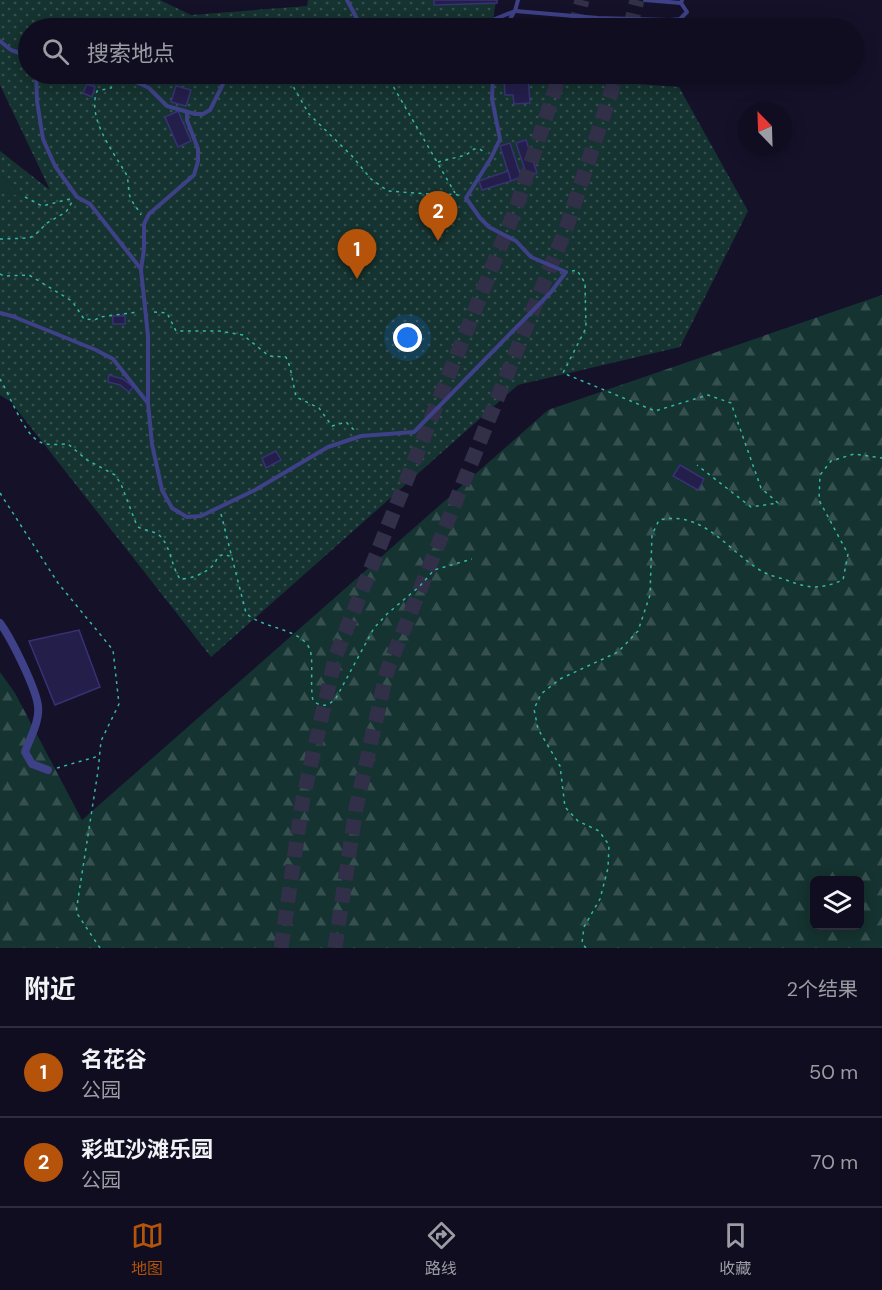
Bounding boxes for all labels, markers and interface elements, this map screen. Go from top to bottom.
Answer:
search box [18,18,864,84]
icon: search [39,35,72,68]
text: 搜索地点 [87,39,175,68]
north arrow [738,102,792,156]
pin: 2 [418,192,458,241]
pin: 1 [338,230,376,279]
your location [393,323,422,352]
map controls [810,876,864,930]
button: layers [810,876,864,930]
text: 附近 [24,972,76,1006]
text: 2个结果 [786,976,858,1002]
text: 名花谷 [81,1045,147,1074]
text: 1 [40,1059,47,1085]
text: 50 m [809,1059,858,1085]
text: 公园 [81,1077,121,1103]
text: 彩虹沙滩乐园 [81,1135,213,1164]
text: 2 [38,1149,49,1175]
text: 70 m [811,1149,858,1175]
text: 公园 [81,1167,121,1193]
tab: 地图 [131,1219,164,1279]
tab: 路线 [425,1219,458,1279]
tab: 收藏 [719,1219,752,1279]

